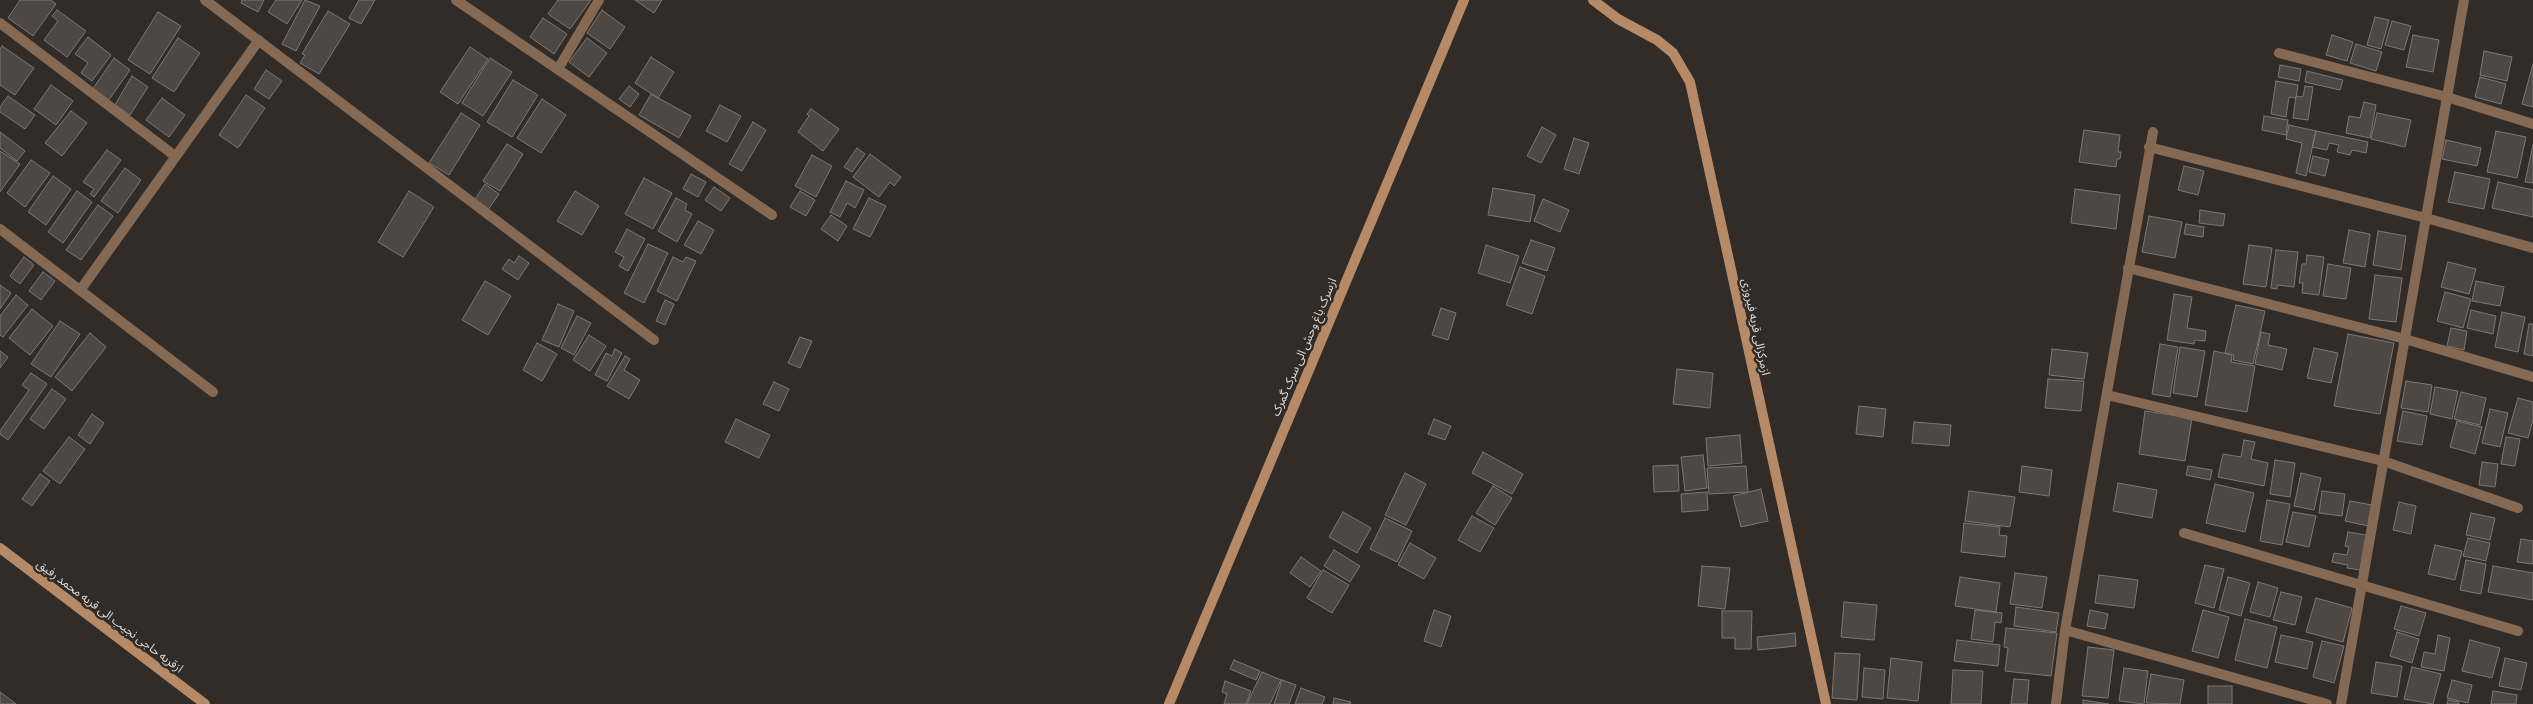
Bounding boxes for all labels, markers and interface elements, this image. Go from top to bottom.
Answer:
street label: ازسرک باغ وحش الی سرک گمرک [1268,276,1340,418]
street label: ازمرکزالی قریه فیروزی [1739,277,1773,377]
street label: ازقریه حاجی نجیب الی قریه محمد رفیق [34,556,186,676]

